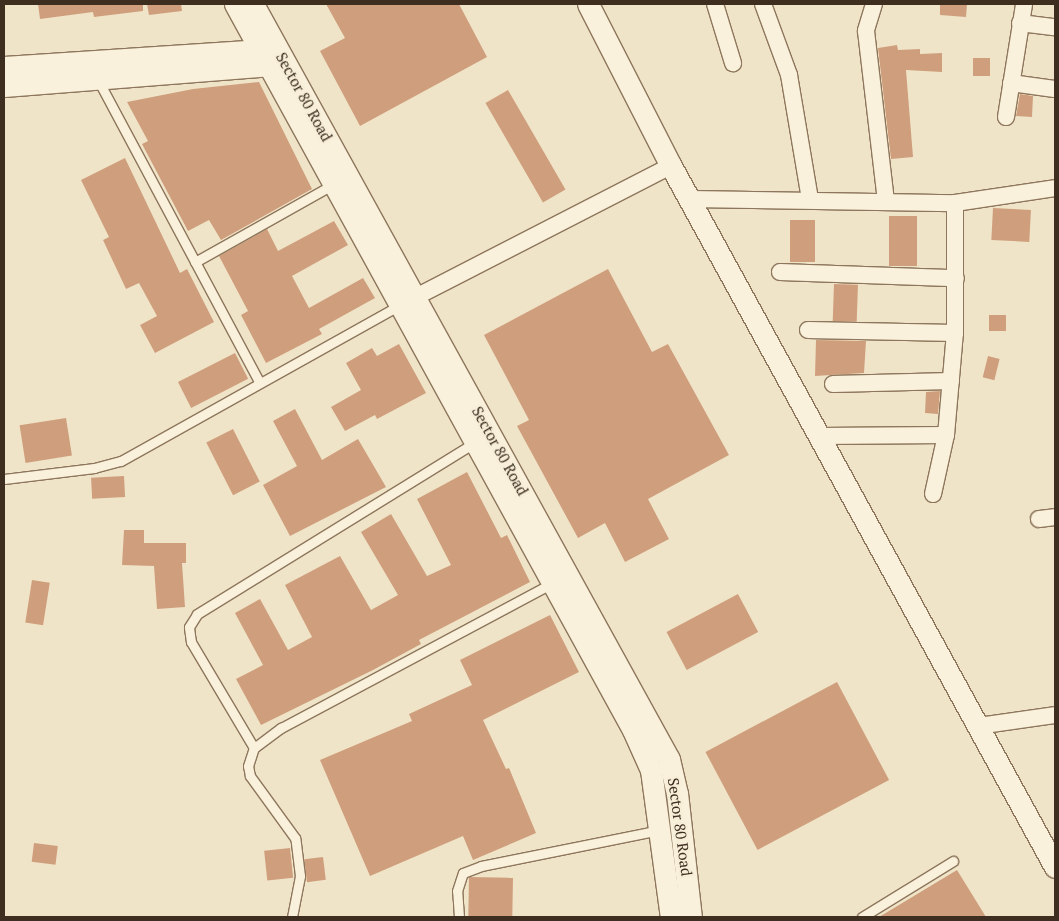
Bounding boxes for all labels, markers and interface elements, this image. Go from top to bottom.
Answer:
street label: Sector 80 Road [272,49,336,145]
street label: Sector 80 Road [468,403,532,499]
street label: Sector 80 Road [664,777,696,877]

